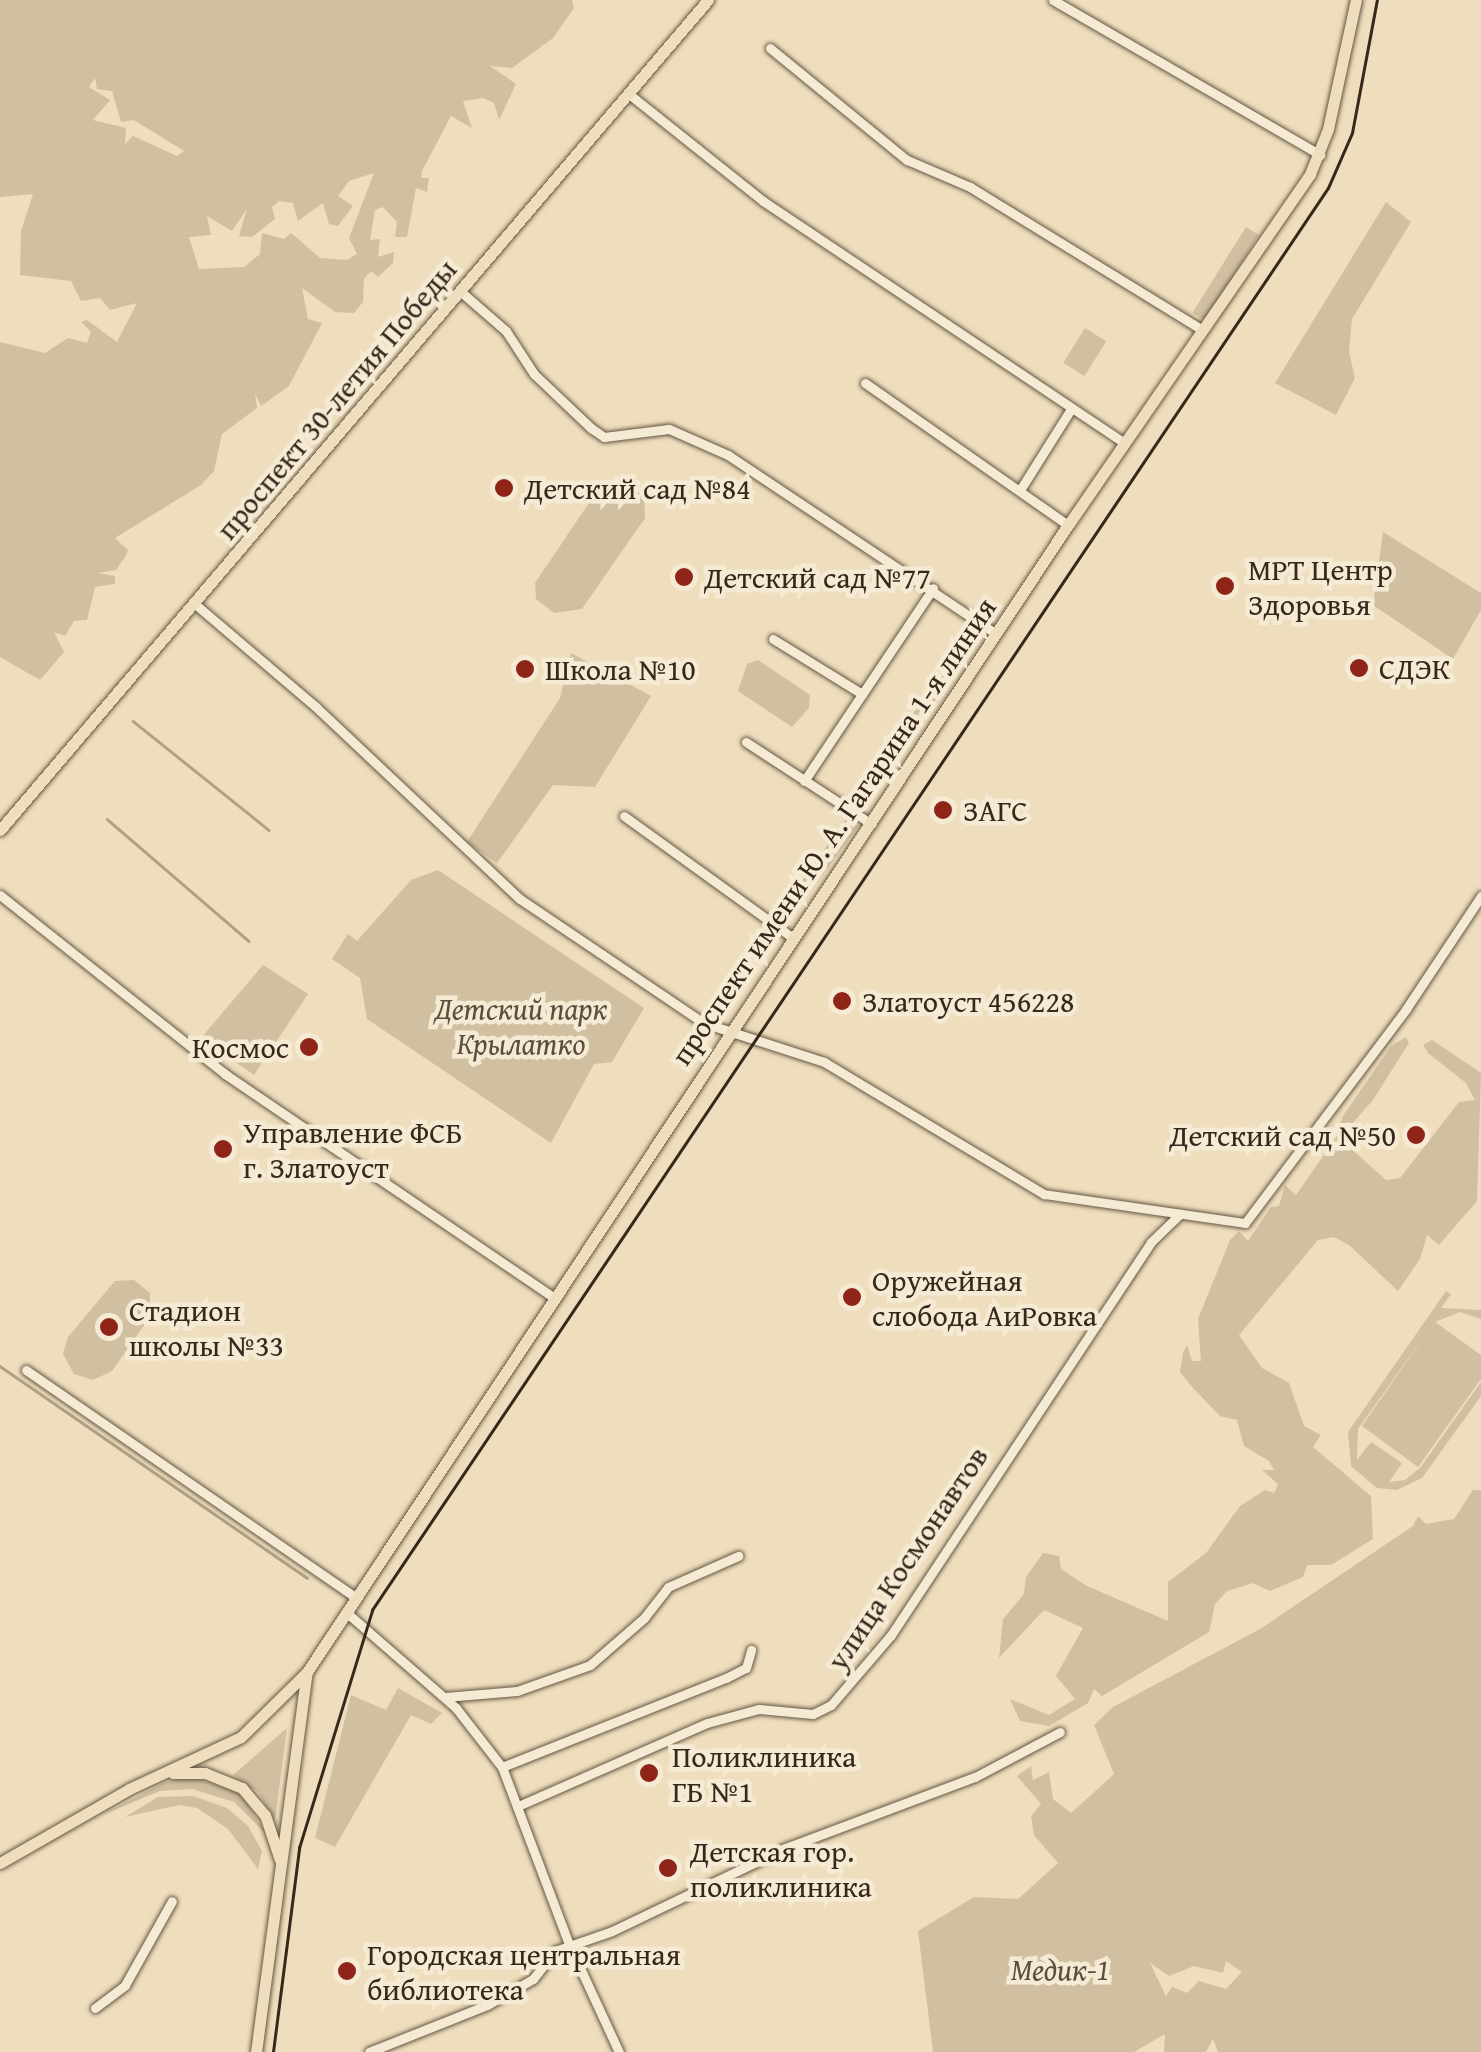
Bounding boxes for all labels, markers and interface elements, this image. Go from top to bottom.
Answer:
street label: проспект 30-летия Победы [208,252,464,546]
place label: Детский сад №84 [524,470,751,506]
marker: Детский сад №84 [493,477,515,499]
place label: МРТ Центр Здоровья [1248,551,1393,622]
place label: Детский сад №77 [704,559,931,595]
marker: Детский сад №77 [673,566,695,588]
marker: МРТ Центр Здоровья [1212,573,1238,599]
street label: проспект имени Ю. А. Гагарина 1-я линия [663,591,1003,1071]
place label: СДЭК [1379,650,1450,686]
place label: Школа №10 [545,651,696,687]
marker: СДЭК [1348,657,1370,679]
marker: Школа №10 [514,658,536,680]
place label: ЗАГС [963,792,1028,828]
marker: ЗАГС [932,799,954,821]
place label: Златоуст 456228 [862,983,1074,1019]
park label: Детский парк Крылатко [434,990,608,1060]
marker: Златоуст 456228 [831,990,853,1012]
place label: Космос [192,1029,289,1065]
marker: Космос [298,1036,320,1058]
place label: Управление ФСБ г. Златоуст [243,1114,463,1184]
place label: Детский сад №50 [1169,1117,1396,1153]
marker: Детский сад №50 [1405,1124,1427,1146]
marker: Управление ФСБ г. Златоуст [212,1138,234,1160]
place label: Оружейная слобода АиРовка [872,1262,1097,1332]
marker: Оружейная слобода АиРовка [841,1286,863,1308]
place label: Стадион школы №33 [129,1292,284,1362]
marker: Стадион школы №33 [98,1316,120,1338]
street label: улица Космонавтов [819,1439,995,1677]
place label: Поликлиника ГБ №1 [672,1738,856,1808]
marker: Поликлиника ГБ №1 [636,1760,662,1786]
place label: Детская гор. поликлиника [690,1833,872,1904]
marker: Детская гор. поликлиника [655,1855,681,1881]
place label: Городская центральная библиотека [367,1936,681,2006]
park label: Медик-1 [1011,1951,1109,1987]
marker: Городская центральная библиотека [336,1960,358,1982]

